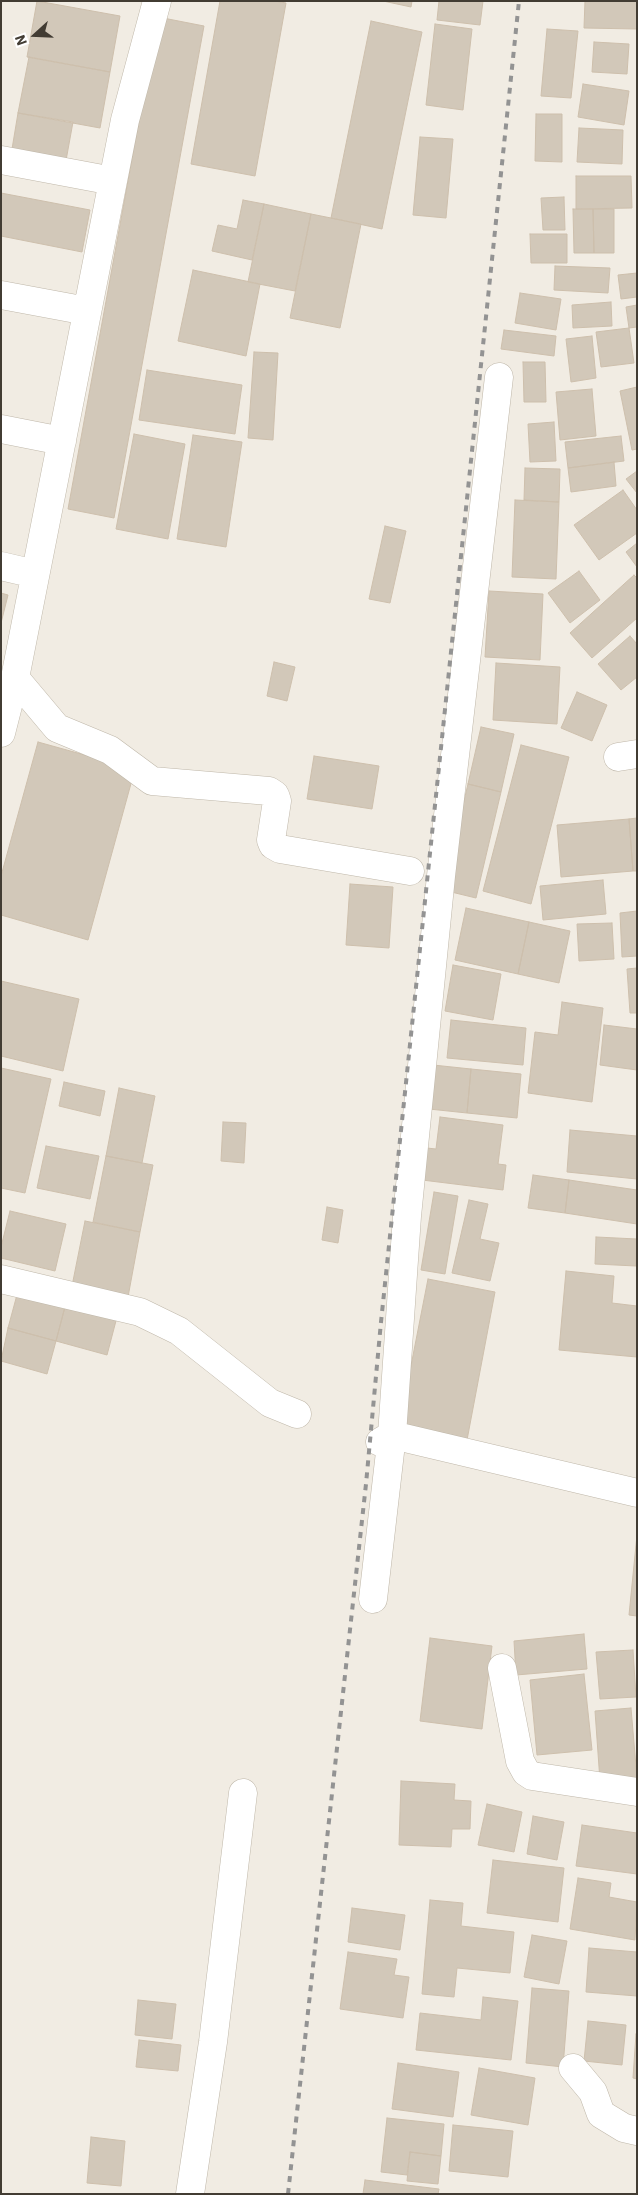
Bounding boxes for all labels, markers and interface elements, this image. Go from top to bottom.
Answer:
north arrow [10,10,60,60]
text: N [11,32,31,48]

